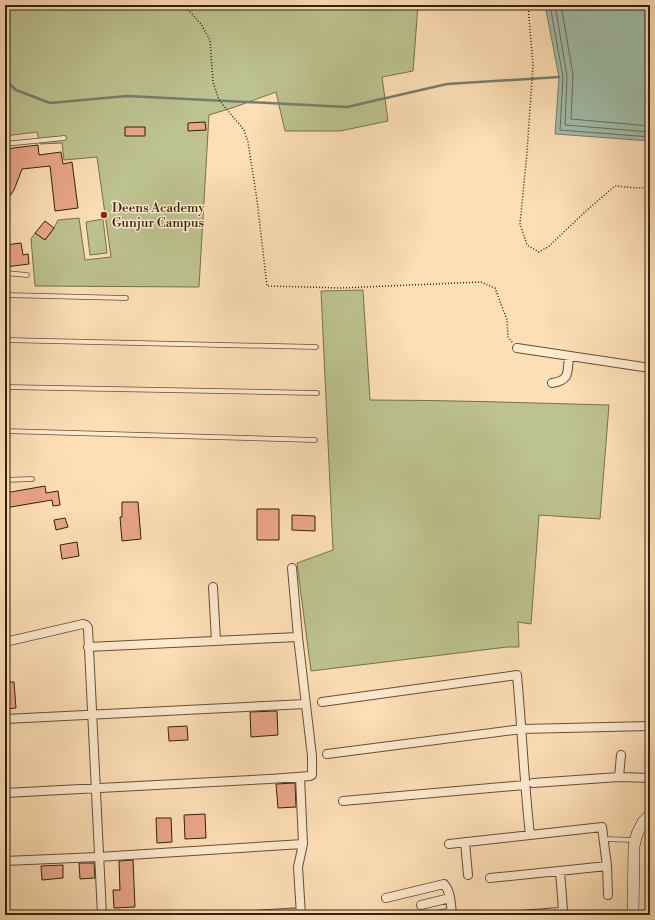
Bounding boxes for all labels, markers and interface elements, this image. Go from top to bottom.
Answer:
place label: Deens Academy Gunjur Campus [112,200,205,231]
marker: Deens Academy Gunjur Campus [99,210,109,220]

